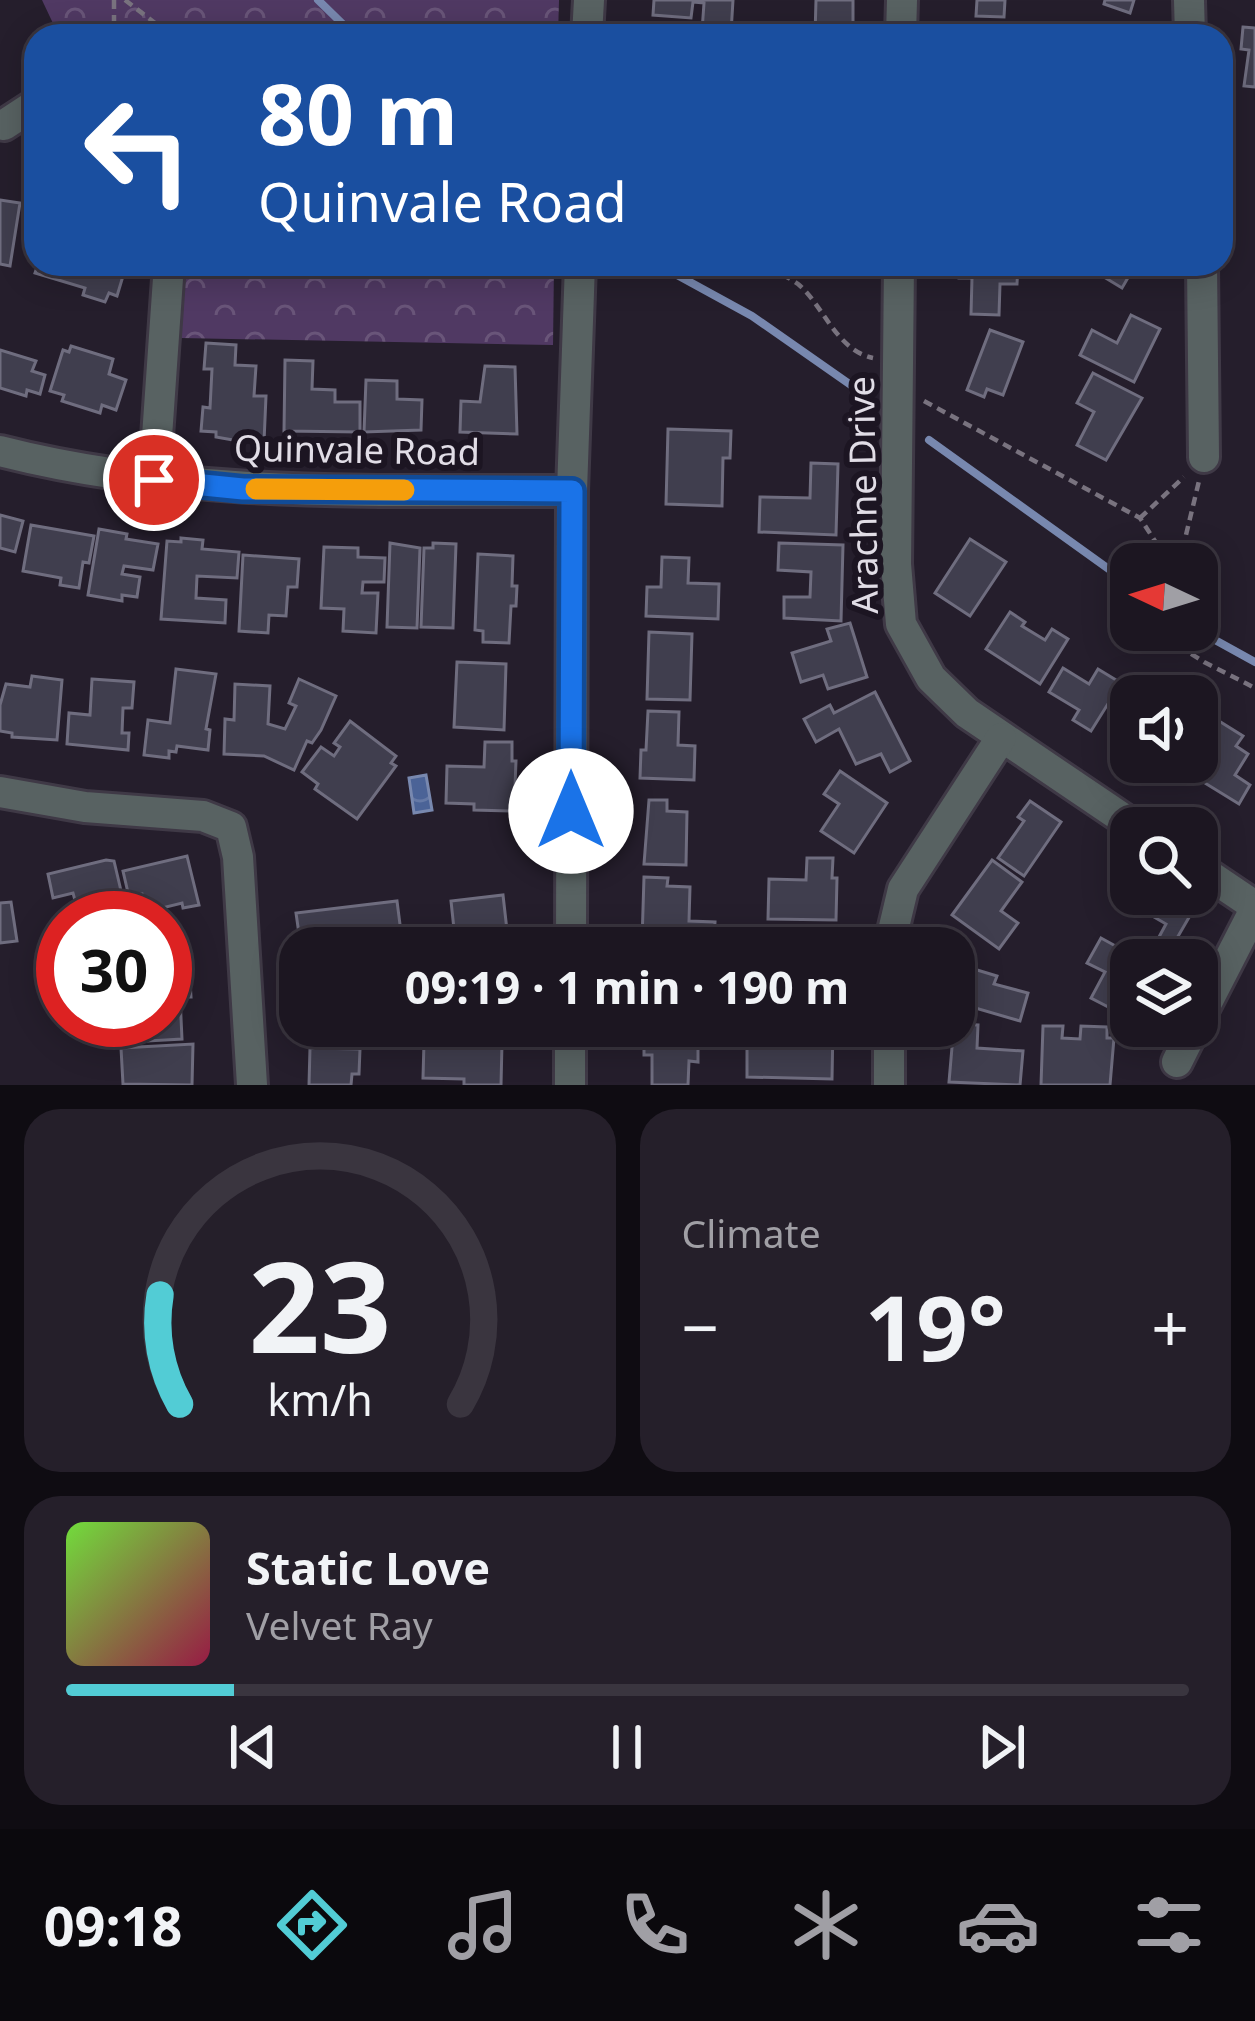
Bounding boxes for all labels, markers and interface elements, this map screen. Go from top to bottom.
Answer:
text: 80 m [258,55,458,170]
icon: left [60,72,216,228]
text: Quinvale Road [258,164,627,238]
street label: Arachne Drive [836,376,889,614]
street label: Quinvale Road [234,423,480,476]
pin [103,429,205,531]
icon: arrive [121,447,187,513]
north arrow [1110,543,1218,651]
map controls [1110,543,1218,1047]
button: sound [1110,675,1218,783]
position arrow [508,748,634,874]
button: search [1110,807,1218,915]
speed limit sign: 30 [36,891,192,1047]
button: layers [1110,939,1218,1047]
text: 09:19 · 1 min · 190 m [405,956,849,1017]
text: Climate [682,1206,821,1259]
text: 23 [248,1220,391,1390]
text: 19° [865,1265,1006,1387]
text: − [682,1281,719,1371]
text: + [1151,1281,1189,1371]
text: km/h [267,1369,372,1428]
text: Static Love [246,1537,490,1598]
text: Velvet Ray [246,1598,433,1651]
icon: previous [220,1714,286,1780]
icon: pause [594,1714,660,1780]
icon: next [969,1714,1035,1780]
icon: directions [270,1883,354,1967]
icon: music [441,1883,525,1967]
icon: phone [613,1883,697,1967]
icon: climate [784,1883,868,1967]
icon: car [956,1883,1040,1967]
icon: filters [1127,1883,1211,1967]
text: 09:18 [44,1888,182,1962]

